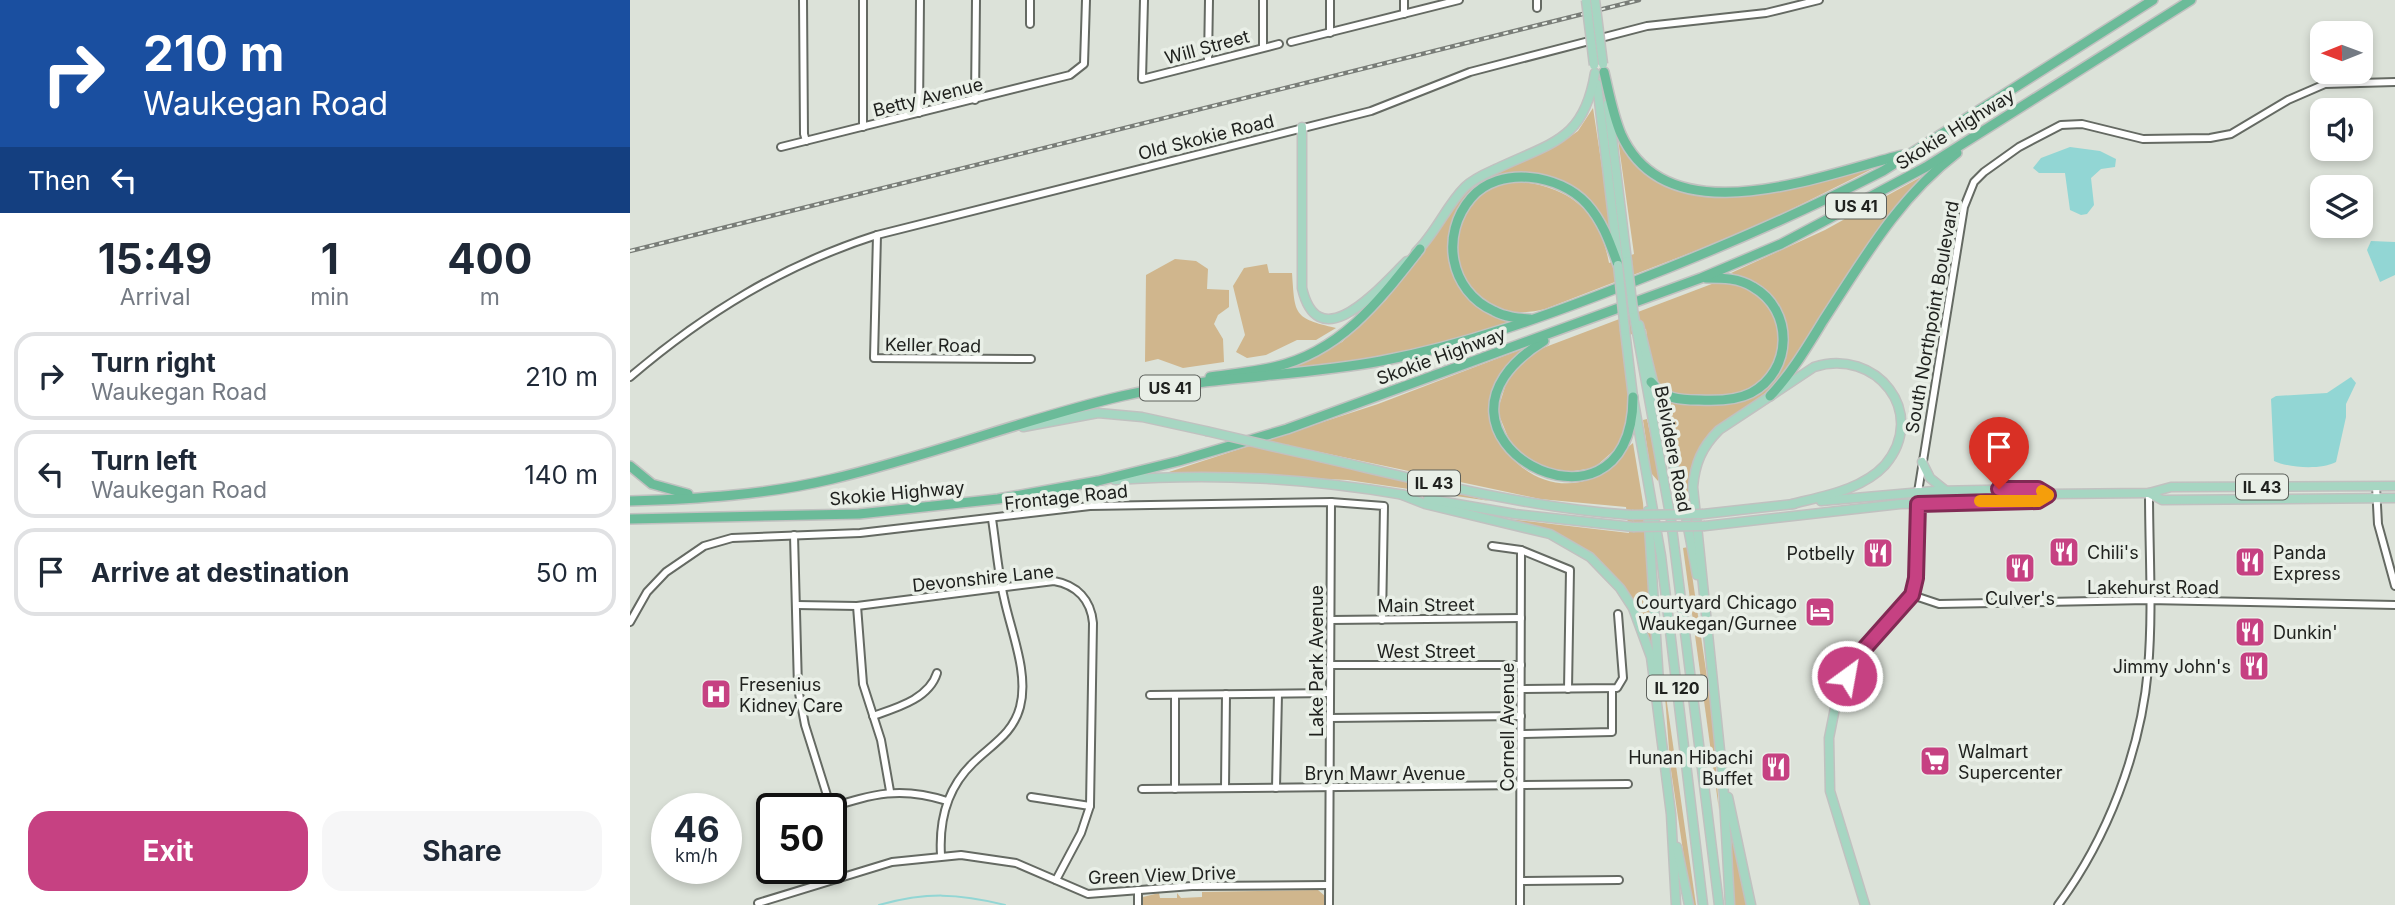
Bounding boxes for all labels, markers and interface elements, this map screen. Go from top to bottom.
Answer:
north arrow [2310,21,2373,84]
map controls [2310,21,2373,238]
text: 210 m [143,24,284,83]
street label: Will Street [1162,26,1252,68]
icon: right [28,28,119,119]
street label: Betty Avenue [871,73,985,121]
text: Waukegan Road [143,84,388,123]
street label: Skokie Highway [1892,84,2018,174]
button: sound [2310,98,2373,161]
street label: Old Skokie Road [1136,110,1276,164]
icon: left [105,161,143,199]
text: Then [28,165,91,196]
button: layers [2310,175,2373,238]
road number: US 41 [1826,194,1886,218]
street label: South Northpoint Boulevard [1901,199,1963,435]
text: 15:49 [98,233,212,284]
text: 1 [321,233,339,284]
text: 400 [447,233,532,284]
text: Arrival [120,283,190,311]
text: min [310,283,349,311]
text: m [480,283,500,311]
street label: Skokie Highway [1374,323,1508,389]
street label: Keller Road [885,334,981,356]
text: Turn right [91,347,216,378]
icon: right [32,357,70,395]
text: 210 m [525,361,598,392]
road number: US 41 [1140,376,1200,400]
text: Waukegan Road [91,378,267,406]
street label: Belvidere Road [1650,384,1696,514]
pin [1969,417,2029,489]
icon: arrive [1980,428,2018,466]
text: Turn left [91,445,197,476]
icon: left [32,455,70,493]
text: 140 m [524,459,598,490]
road number: IL 43 [1408,470,1460,496]
road number: IL 43 [2236,474,2288,500]
text: Waukegan Road [91,476,267,504]
street label: Skokie Highway [828,477,966,509]
street label: Frontage Road [1003,480,1129,514]
restaurant icon: Chili's [2047,535,2081,569]
restaurant icon: Potbelly [1861,536,1895,570]
place label: Chili's [2087,542,2139,563]
place label: Panda Express [2273,542,2341,584]
place label: Potbelly [1786,543,1855,564]
restaurant icon: Panda Express [2233,545,2267,579]
restaurant icon: Culver's [2003,551,2037,585]
icon: arrive [32,553,70,591]
text: Arrive at destination [91,557,350,588]
text: 50 m [536,557,598,588]
street label: Devonshire Lane [911,560,1055,596]
street label: Lakehurst Road [2087,577,2219,598]
street label: Lake Park Avenue [1306,585,1327,737]
place label: Culver's [1985,588,2055,609]
place label: Courtyard Chicago Waukegan/Gurnee [1636,592,1797,634]
street label: Main Street [1377,594,1475,616]
hotel icon: Courtyard Chicago Waukegan/Gurnee [1803,595,1837,629]
restaurant icon: Dunkin' [2233,615,2267,649]
place label: Dunkin' [2273,622,2338,643]
position arrow [1810,639,1884,713]
street label: West Street [1377,641,1475,662]
restaurant icon: Jimmy John's [2237,649,2271,683]
place label: Jimmy John's [2113,656,2231,677]
street label: Cornell Avenue [1497,662,1518,792]
place label: Fresenius Kidney Care [739,674,843,716]
road number: IL 120 [1647,676,1707,701]
hospital icon: Fresenius Kidney Care [699,677,733,711]
place label: Walmart Supercenter [1958,741,2063,783]
supermarket icon: Walmart Supercenter [1918,744,1952,778]
place label: Hunan Hibachi Buffet [1628,747,1753,789]
restaurant icon: Hunan Hibachi Buffet [1759,750,1793,784]
street label: Bryn Mawr Avenue [1305,763,1465,784]
speed limit sign: 50 [756,793,847,884]
text: 46 [673,808,720,850]
button: Exit [28,811,308,891]
button: Share [322,811,602,891]
text: km/h [675,845,718,866]
street label: Green View Drive [1088,862,1236,888]

